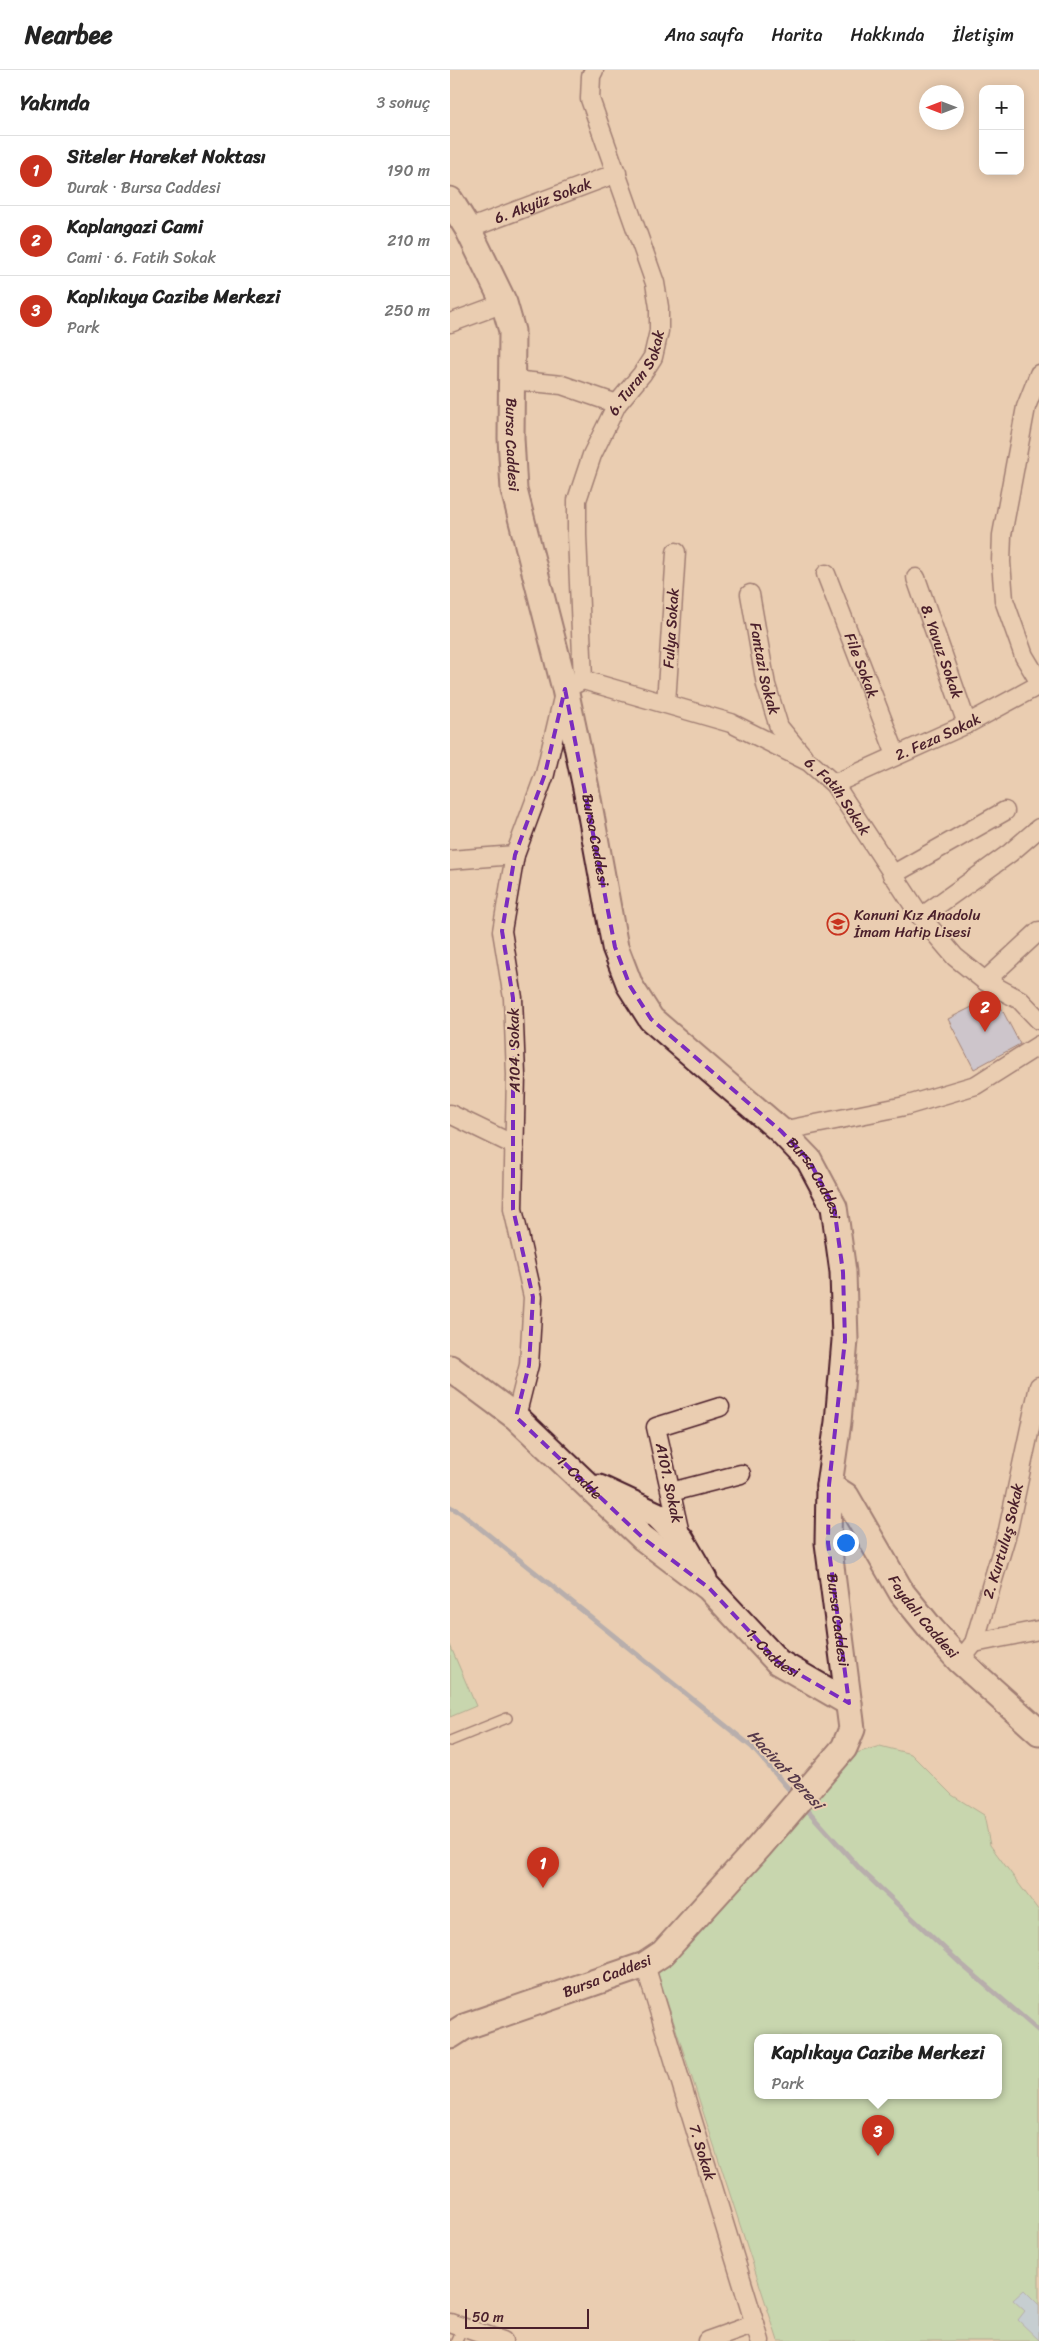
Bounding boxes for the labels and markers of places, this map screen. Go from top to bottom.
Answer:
place label: Kanuni Kız Anadolu İmam Hatip Lisesi [853,902,980,945]
school or university icon: Kanuni Kız Anadolu İmam Hatip Lisesi [826,912,850,936]
pin: 2 [969,991,1001,1032]
pin: 1 [527,1847,559,1888]
pin: 3 [862,2115,894,2156]

